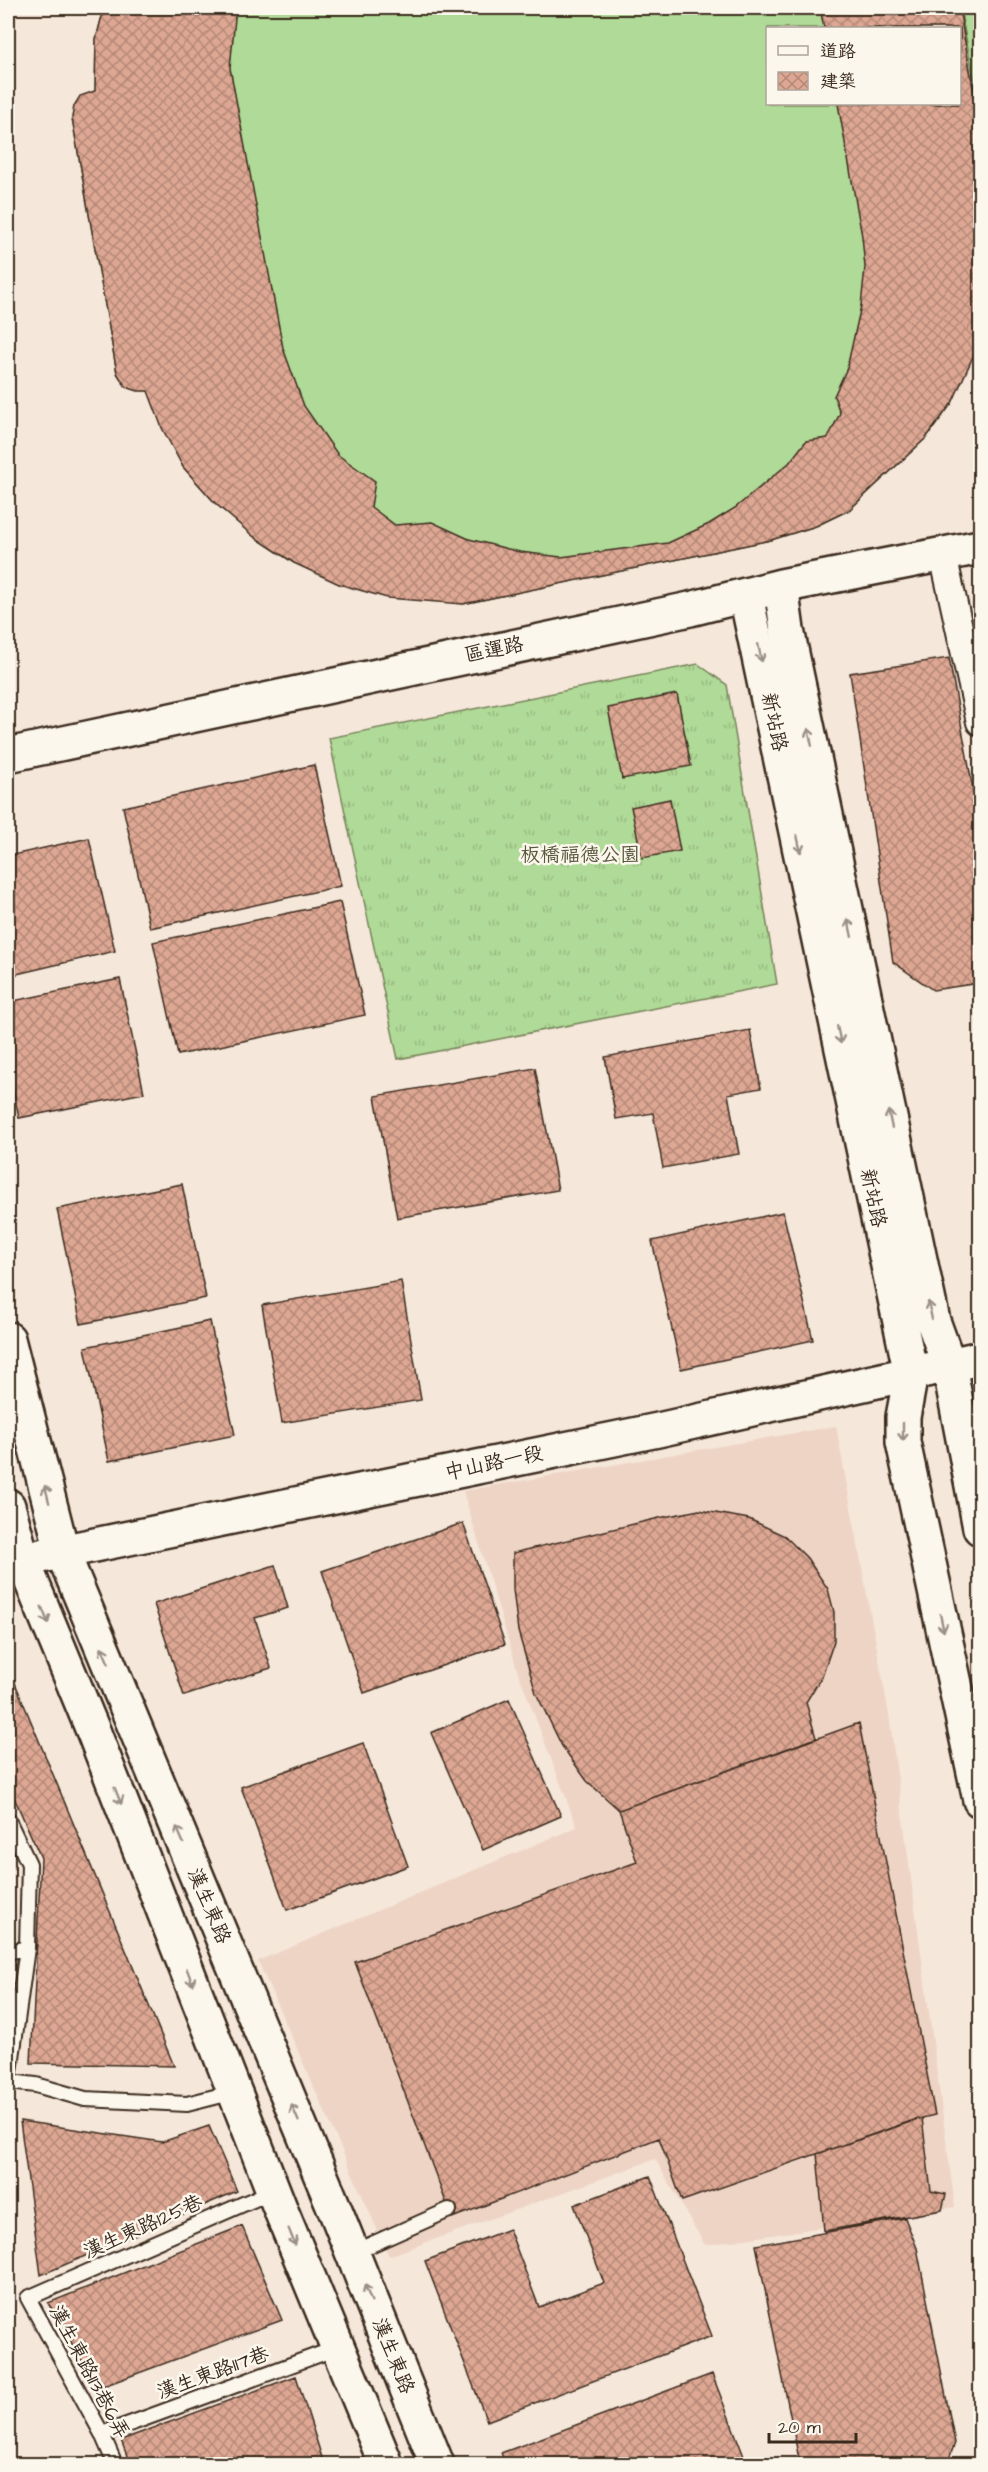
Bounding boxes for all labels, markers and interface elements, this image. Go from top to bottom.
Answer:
legend [766,27,961,105]
text: 道路 [820,39,856,64]
text: 建築 [820,69,856,94]
street label: 區運路 [462,630,527,670]
one-way arrow [755,643,766,663]
street label: 新站路 [754,690,794,755]
one-way arrow [804,728,815,747]
one-way arrow [794,835,806,854]
park label: 板橋福德公園 [520,841,640,869]
one-way arrow [844,919,855,938]
one-way arrow [834,1025,845,1044]
one-way arrow [884,1109,895,1129]
street label: 新站路 [853,1166,893,1231]
one-way arrow [924,1300,935,1320]
one-way arrow [897,1422,909,1442]
street label: 中山路一段 [442,1439,546,1487]
one-way arrow [41,1485,53,1504]
one-way arrow [40,1605,51,1624]
one-way arrow [937,1613,948,1632]
one-way arrow [99,1647,110,1665]
one-way arrow [113,1786,124,1804]
one-way arrow [174,1827,185,1845]
street label: 漢生東路 [180,1864,238,1949]
one-way arrow [185,1967,196,1986]
one-way arrow [289,2104,300,2122]
street label: 漢生東路125巷 [79,2188,208,2266]
one-way arrow [287,2227,298,2245]
one-way arrow [362,2284,373,2303]
street label: 漢生東路113巷6弄 [42,2300,136,2444]
street label: 漢生東路 [365,2314,421,2399]
street label: 漢生東路117巷 [153,2339,274,2406]
scale bar [769,2406,856,2444]
text: 20 m [778,2415,821,2440]

